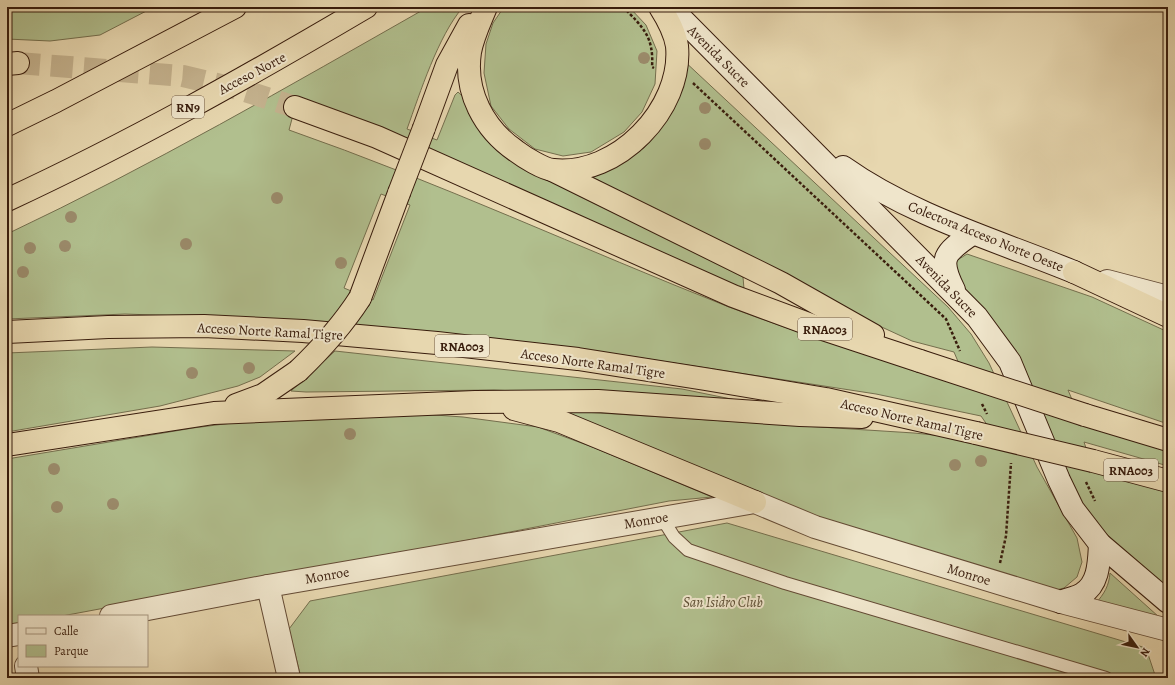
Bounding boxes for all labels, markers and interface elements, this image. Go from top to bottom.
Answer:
street label: Avenida Sucre [683,20,754,92]
street label: Acceso Norte [214,48,289,100]
road number: RN9 [172,96,204,118]
street label: Colectora Acceso Norte Oeste [905,196,1067,276]
street label: Avenida Sucre [911,250,982,322]
street label: Acceso Norte Ramal Tigre [196,318,343,345]
road number: RNA003 [798,318,852,340]
road number: RNA003 [435,335,489,357]
street label: Acceso Norte Ramal Tigre [518,344,666,383]
street label: Acceso Norte Ramal Tigre [838,394,985,445]
road number: RNA003 [1104,459,1158,481]
street label: Monroe [622,507,670,534]
street label: Monroe [945,559,993,590]
street label: Monroe [303,562,351,589]
park label: San Isidro Club [683,593,763,612]
legend [18,615,148,667]
text: Calle [54,623,78,639]
north arrow [1117,627,1157,667]
text: Parque [54,643,89,659]
text: N [1136,645,1153,660]

